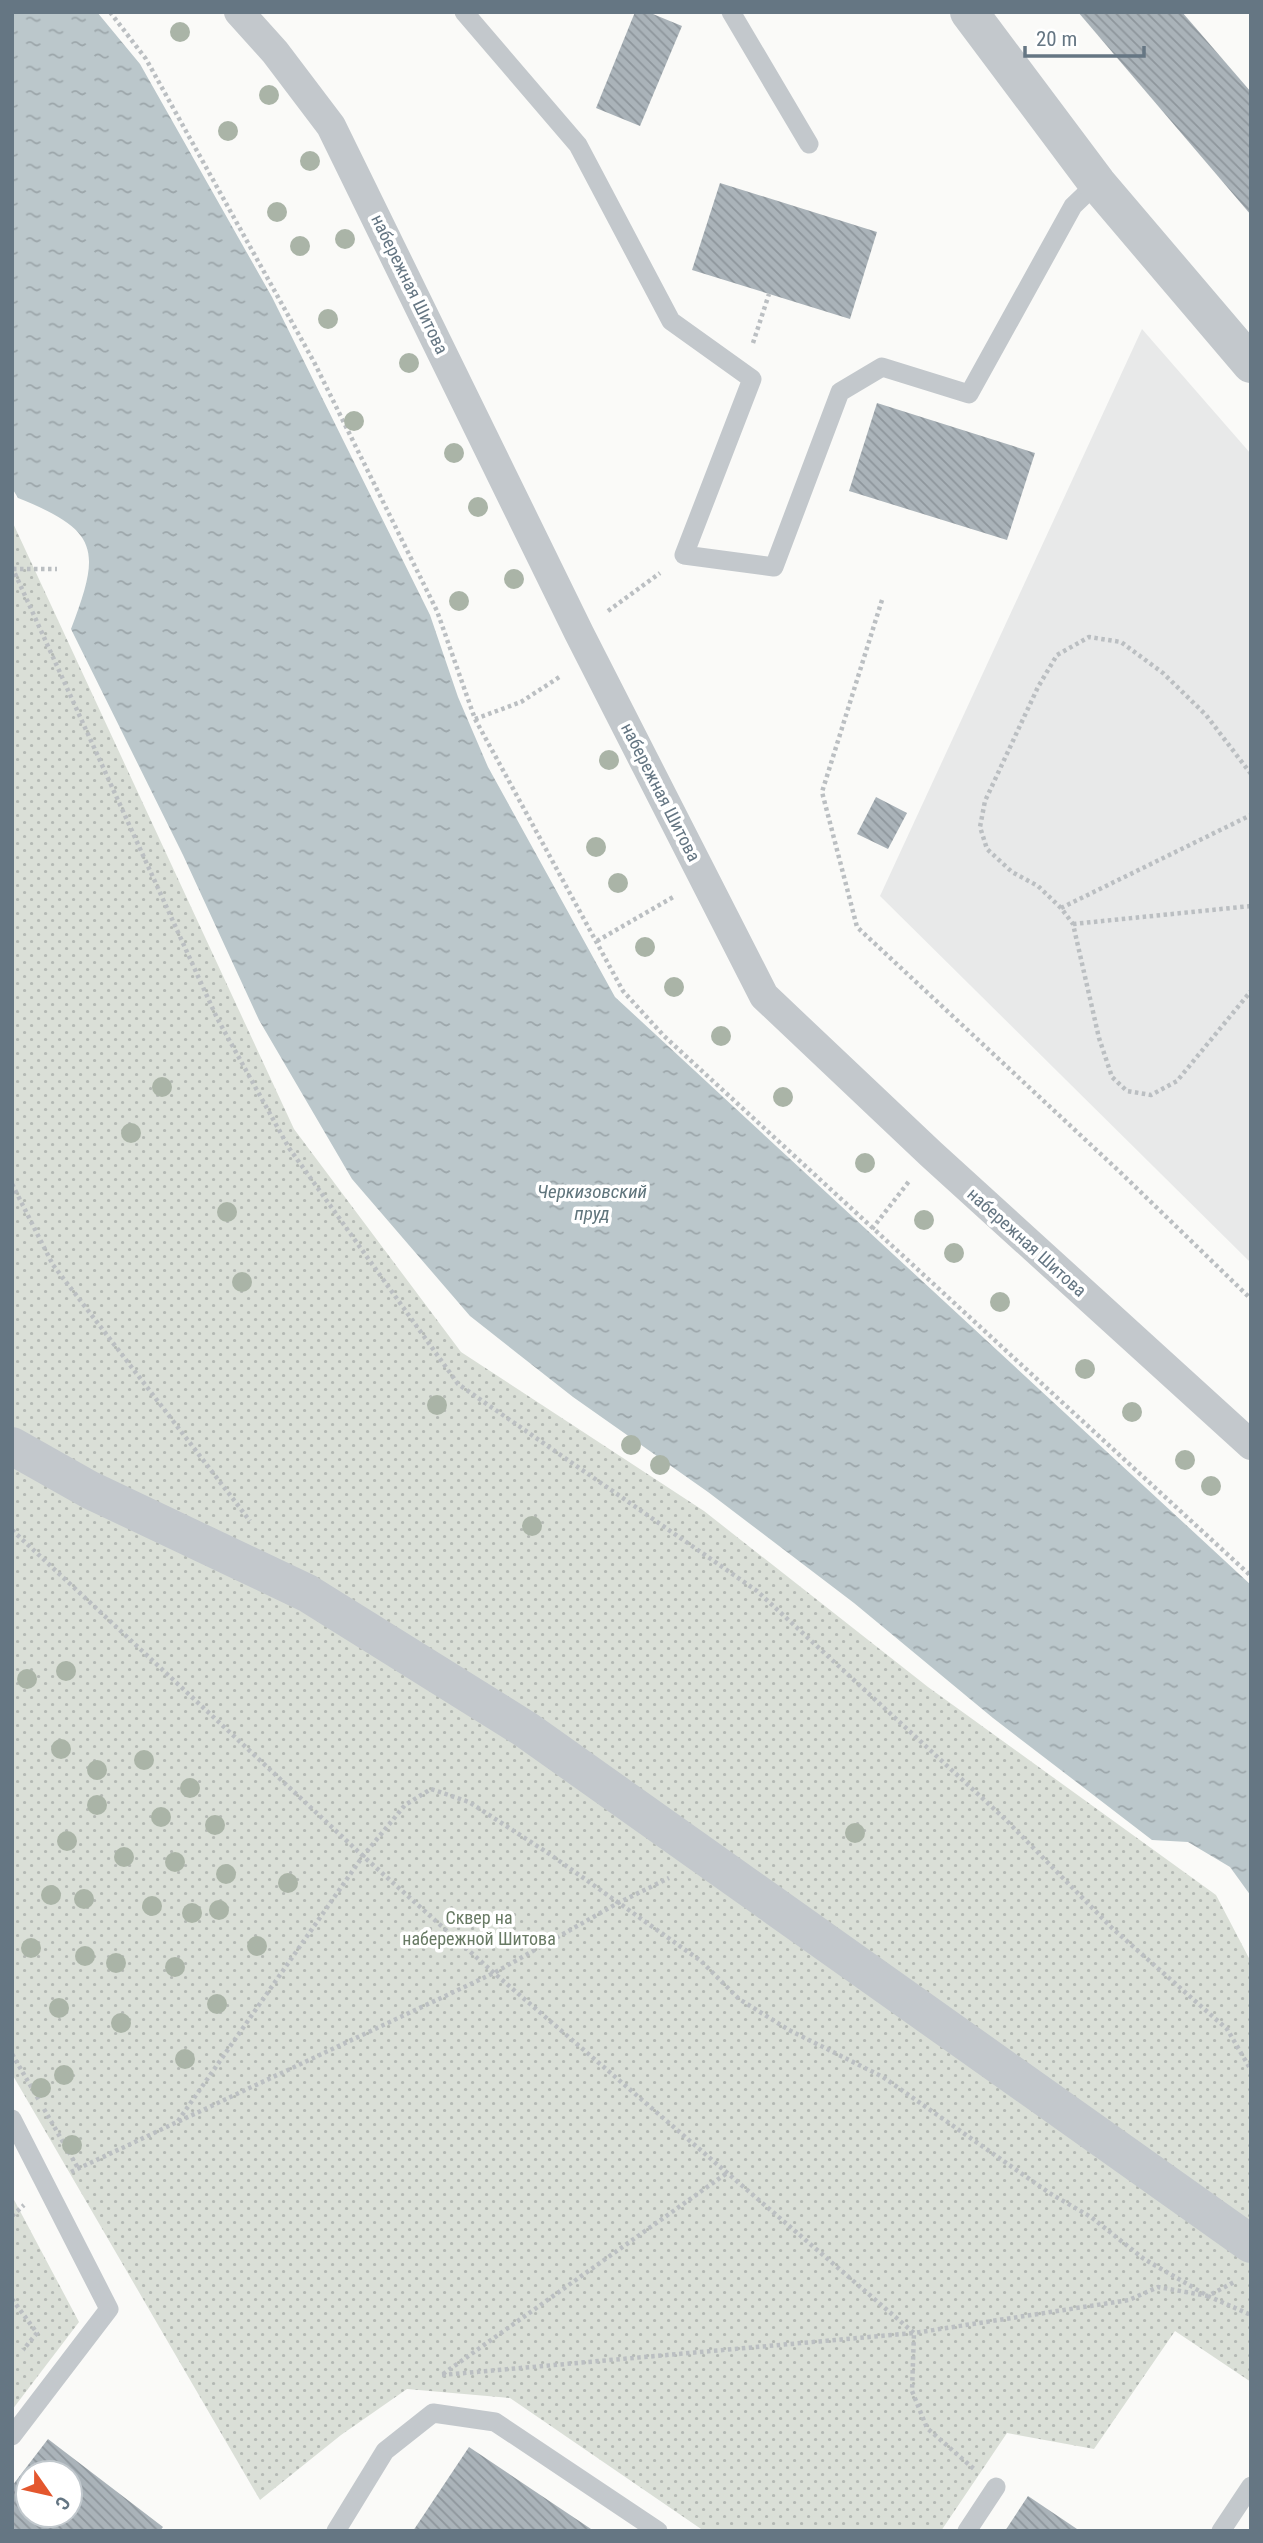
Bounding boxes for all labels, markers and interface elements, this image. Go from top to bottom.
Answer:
scale bar [1025,14,1144,58]
text: 20 m [1036,27,1077,51]
street label: набережная Шитова [367,211,453,357]
street label: набережная Шитова [617,719,705,865]
water label: Черкизовский пруд [537,1180,647,1225]
street label: набережная Шитова [963,1183,1091,1301]
park label: Сквер на набережной Шитова [402,1907,556,1949]
north arrow [14,2459,84,2529]
text: С [50,2492,75,2514]

